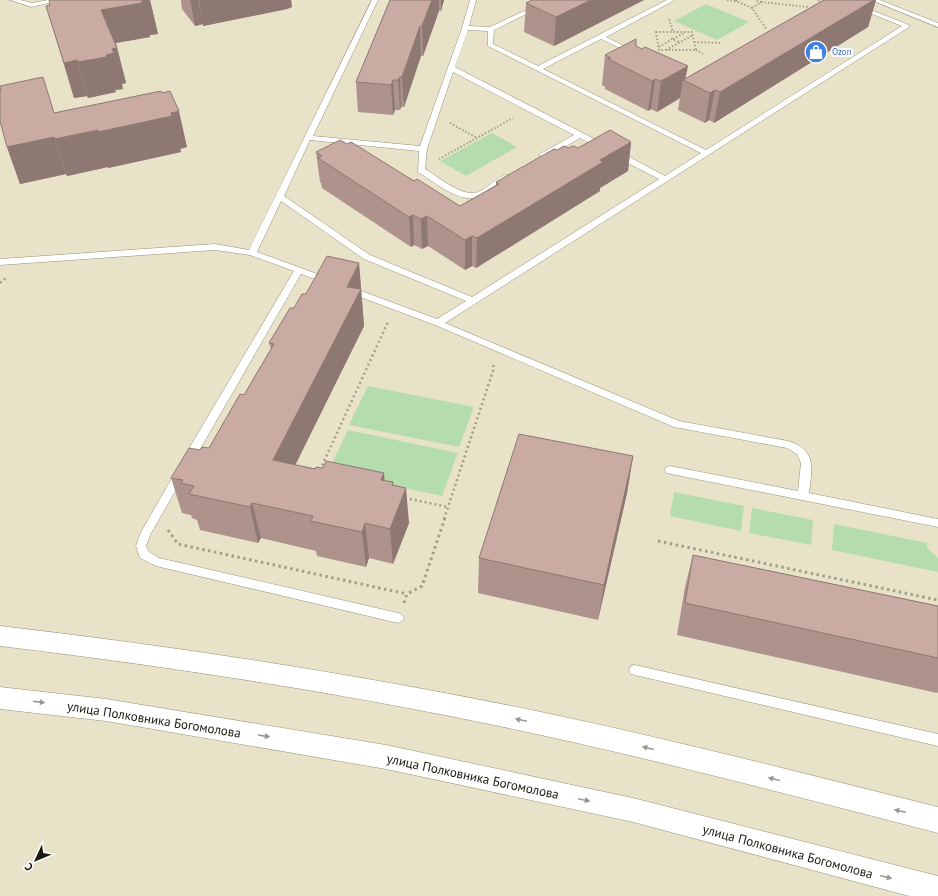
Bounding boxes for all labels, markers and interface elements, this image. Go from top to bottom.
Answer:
shop icon: Ozon [803,39,829,65]
place label: Ozon [832,46,852,57]
street label: улица Полковника Богомолова [66,697,242,742]
one-way arrow [33,699,45,706]
one-way arrow [515,716,527,722]
one-way arrow [258,734,270,740]
one-way arrow [642,744,654,750]
street label: улица Полковника Богомолова [385,750,561,803]
one-way arrow [768,776,780,782]
one-way arrow [578,797,590,803]
one-way arrow [894,808,906,814]
street label: улица Полковника Богомолова [701,821,875,882]
north arrow [16,840,56,880]
text: С [22,860,36,874]
one-way arrow [880,874,892,880]

